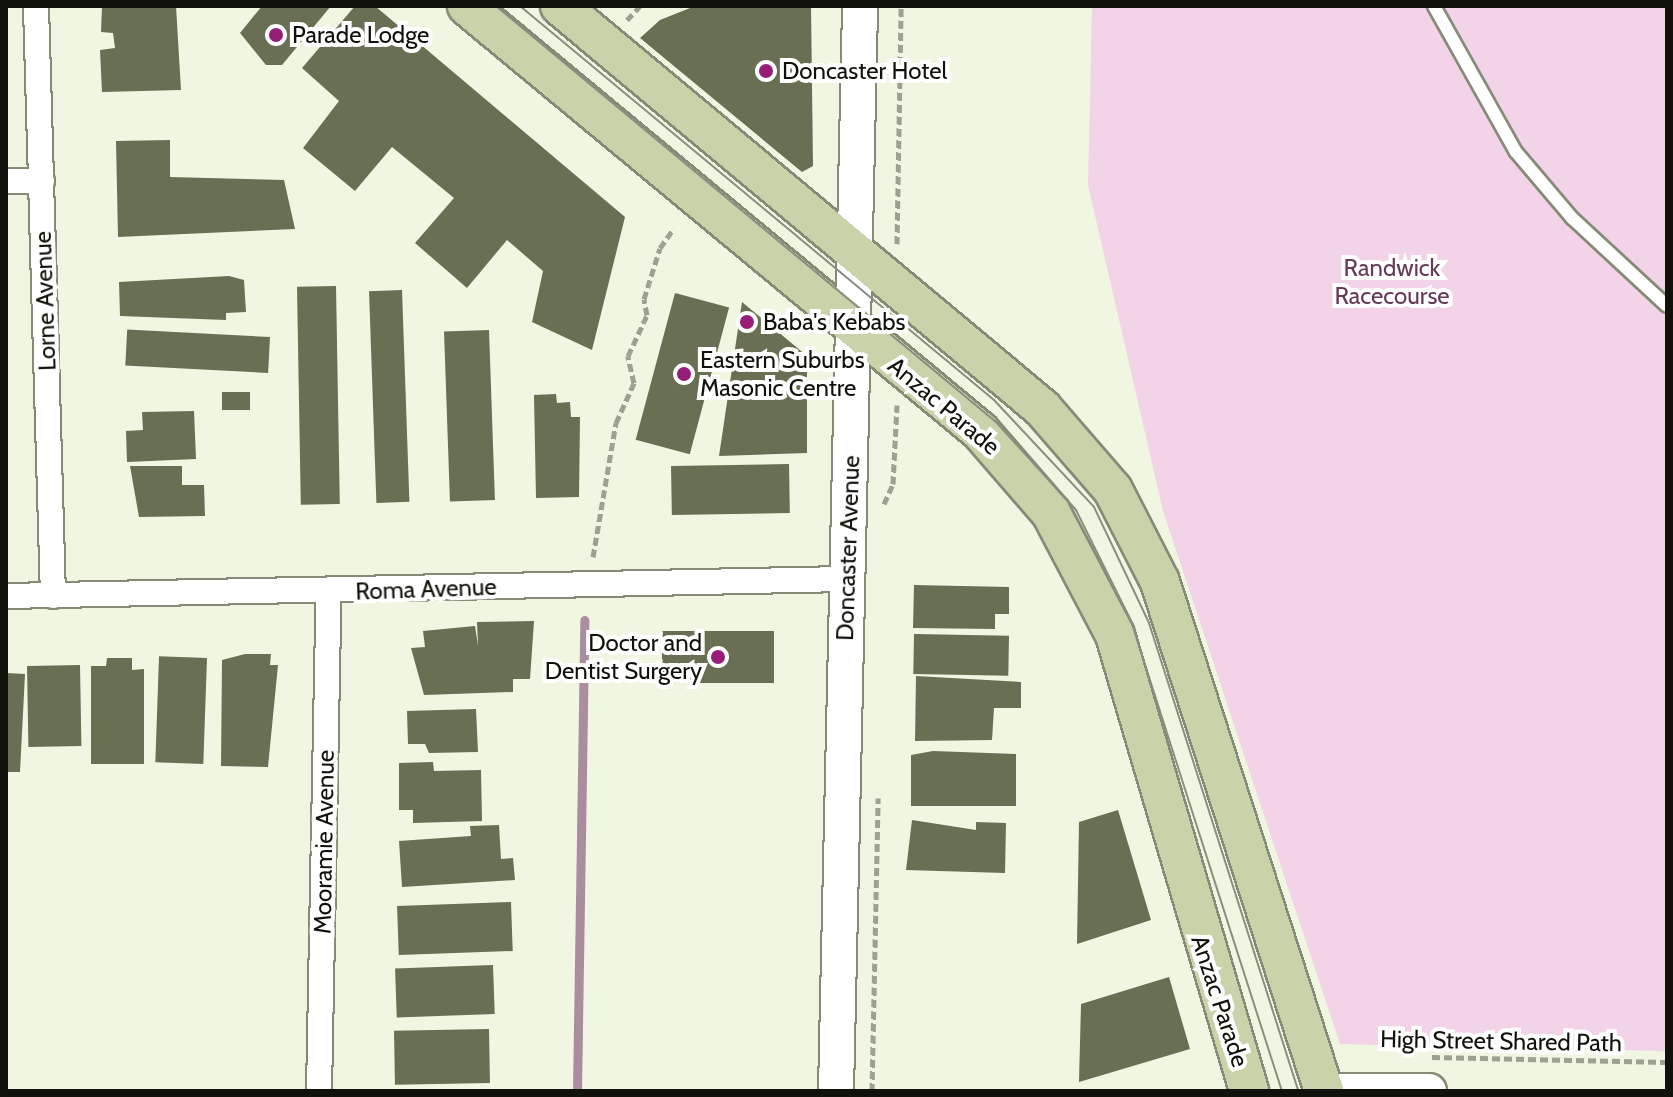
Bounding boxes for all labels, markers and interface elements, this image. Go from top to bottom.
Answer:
place label: Parade Lodge [292,21,429,49]
marker: Parade Lodge [267,26,285,44]
place label: Doncaster Hotel [782,57,947,85]
marker: Doncaster Hotel [757,62,775,80]
street label: Lorne Avenue [28,231,62,371]
park label: Randwick Racecourse [1334,254,1450,310]
place label: Baba's Kebabs [763,308,905,336]
marker: Baba's Kebabs [738,313,756,331]
place label: Eastern Suburbs Masonic Centre [700,346,865,402]
street label: Anzac Parade [882,351,1006,461]
marker: Eastern Suburbs Masonic Centre [675,365,693,383]
street label: Doncaster Avenue [830,455,866,641]
street label: Roma Avenue [355,572,497,606]
place label: Doctor and Dentist Surgery [545,629,702,685]
marker: Doctor and Dentist Surgery [709,648,727,666]
street label: Mooramie Avenue [308,750,340,934]
street label: Anzac Parade [1185,932,1255,1070]
street label: High Street Shared Path [1380,1024,1622,1058]

